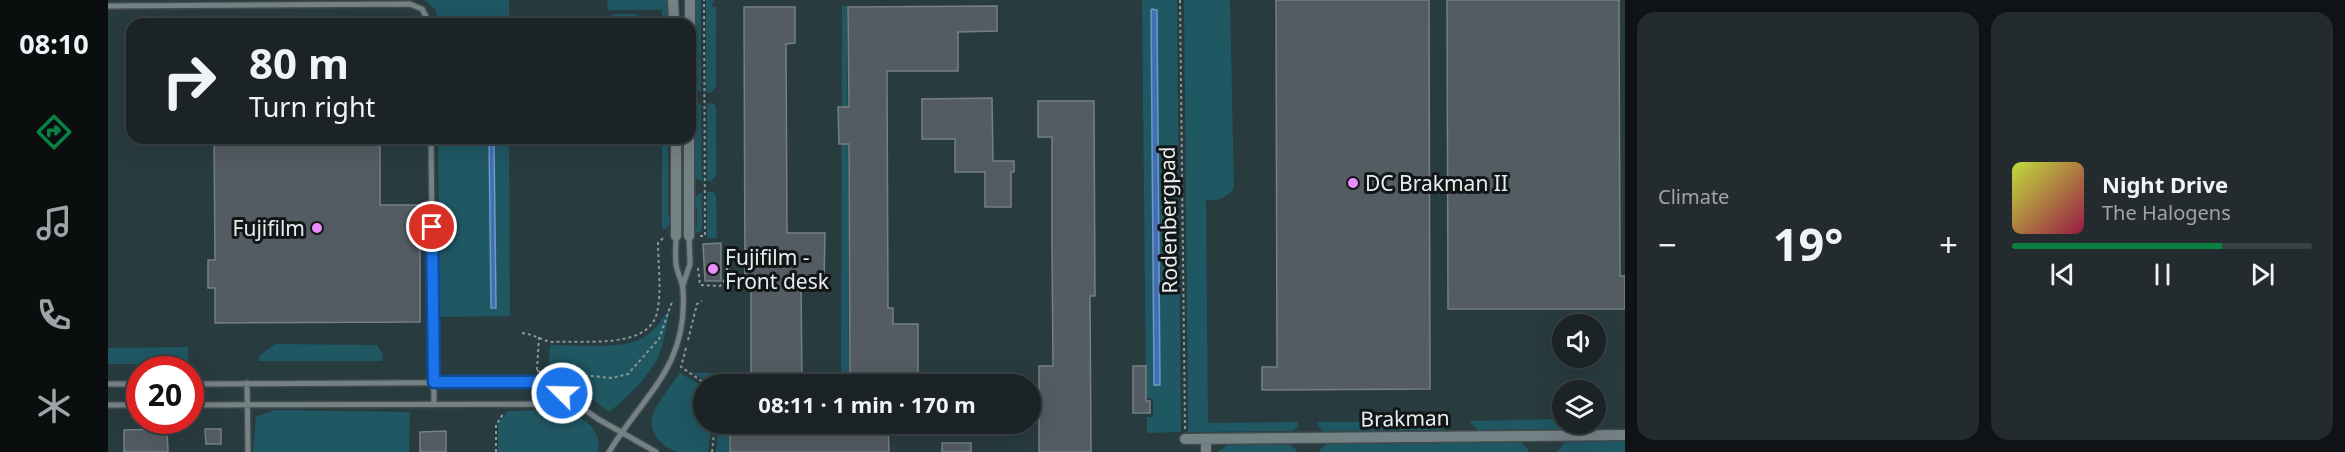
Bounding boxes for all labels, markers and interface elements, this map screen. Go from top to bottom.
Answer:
text: 08:10 [19,25,89,62]
text: 80 m [249,34,349,91]
icon: right [150,42,228,120]
text: Turn right [249,88,375,125]
icon: directions [33,111,75,153]
street label: Rodenbergpad [1153,146,1183,294]
place label: DC Brakman II [1365,169,1508,197]
text: Night Drive [2102,169,2228,199]
marker: DC Brakman II [1346,176,1360,190]
text: Climate [1658,183,1729,210]
text: The Halogens [2102,199,2231,226]
pin [406,201,457,252]
icon: music [33,202,75,244]
icon: arrive [415,210,448,243]
text: 19° [1773,213,1843,274]
place label: Fujifilm [233,214,305,242]
marker: Fujifilm [310,221,324,235]
text: − [1658,222,1677,267]
text: + [1939,222,1958,267]
place label: Fujifilm - Front desk [725,243,830,295]
icon: previous [2046,258,2079,291]
icon: pause [2146,258,2179,291]
icon: next [2246,258,2279,291]
marker: Fujifilm - Front desk [706,262,720,276]
icon: phone [33,294,75,336]
map controls [1552,314,1606,434]
button: sound [1552,314,1606,368]
speed limit sign: 20 [126,356,204,434]
position arrow [530,361,594,425]
button: layers [1552,380,1606,434]
icon: climate [33,385,75,427]
text: 08:11 · 1 min · 170 m [758,389,976,419]
street label: Brakman [1360,403,1450,433]

